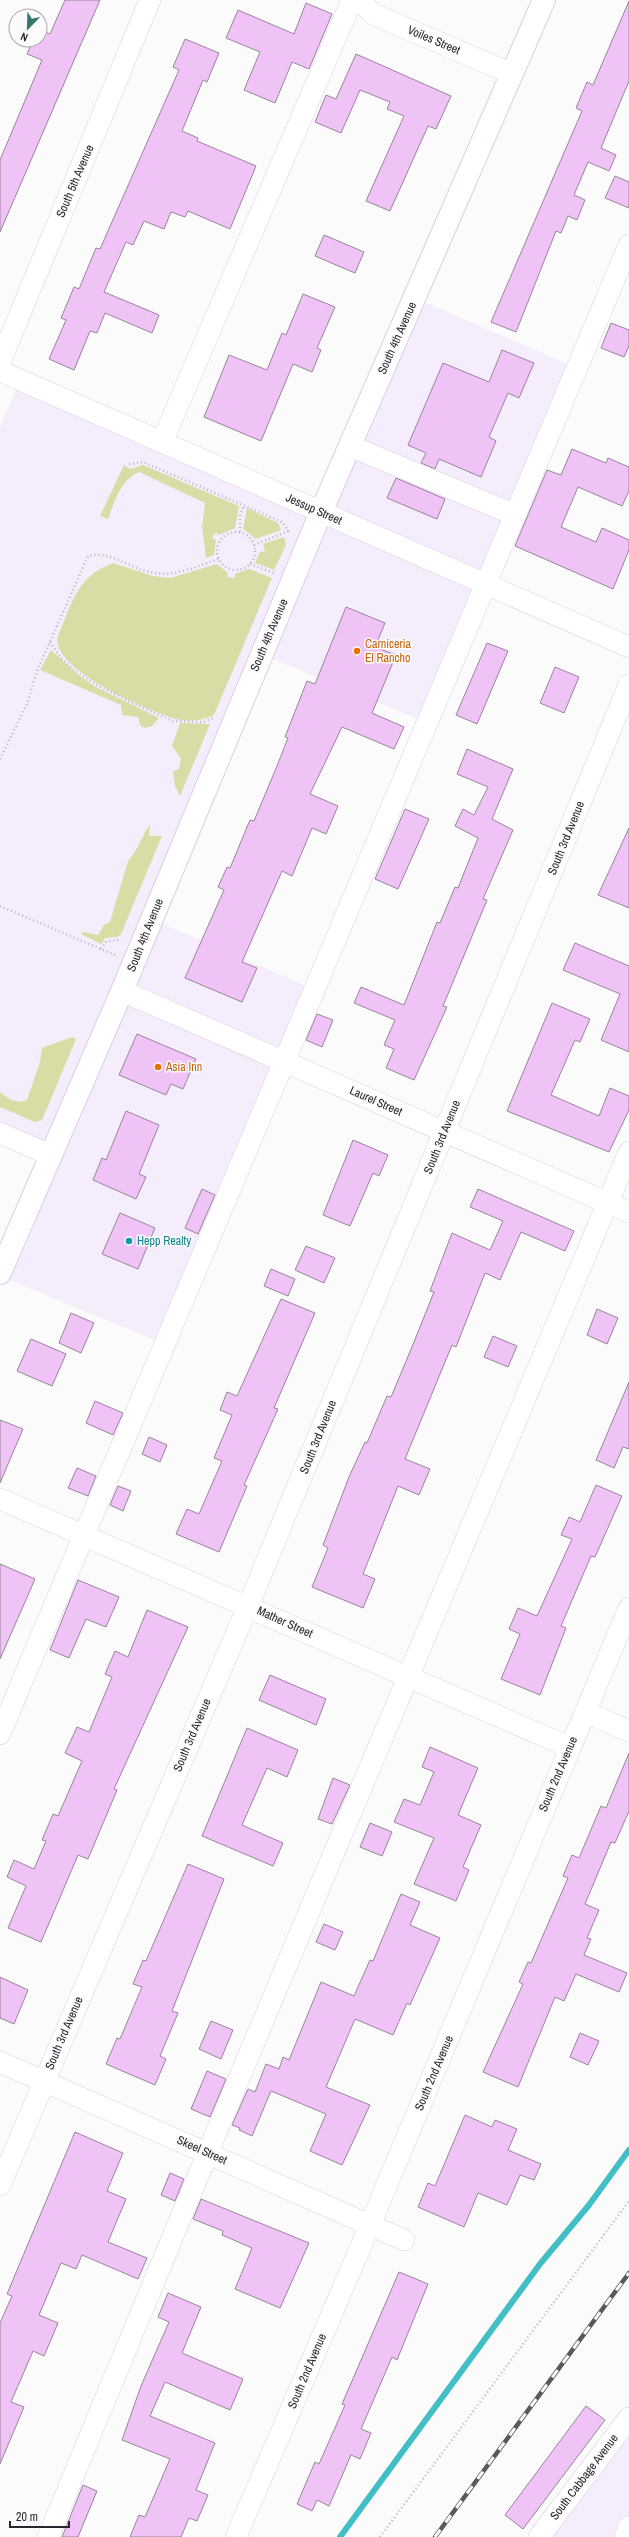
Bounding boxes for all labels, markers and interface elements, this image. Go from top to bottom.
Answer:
north arrow [8,8,48,48]
street label: Voiles Street [405,22,463,58]
text: N [18,29,30,45]
street label: South 5th Avenue [52,142,98,220]
street label: South 4th Avenue [374,299,420,377]
street label: Jessup Street [283,489,345,529]
street label: South 4th Avenue [246,596,292,674]
place label: Carniceria El Rancho [365,636,411,666]
marker: Carniceria El Rancho [352,646,362,656]
street label: South 3rd Avenue [544,799,588,877]
street label: South 4th Avenue [123,896,167,974]
place label: Asia Inn [165,1059,202,1075]
marker: Asia Inn [153,1062,163,1072]
street label: Laurel Street [347,1082,405,1120]
street label: South 3rd Avenue [420,1098,464,1176]
place label: Hepp Realty [137,1233,191,1249]
marker: Hepp Realty [124,1236,134,1246]
street label: South 3rd Avenue [296,1398,340,1476]
street label: Mather Street [255,1603,316,1642]
street label: South 3rd Avenue [169,1696,215,1774]
street label: South 2nd Avenue [535,1734,581,1814]
street label: South 3rd Avenue [41,1994,87,2072]
street label: South 2nd Avenue [411,2033,457,2113]
street label: Skeel Street [174,2132,230,2168]
street label: South 2nd Avenue [284,2331,330,2411]
street label: South Cabbage Avenue [546,2431,622,2523]
scale bar [10,2503,69,2529]
text: 20 m [16,2509,38,2525]

